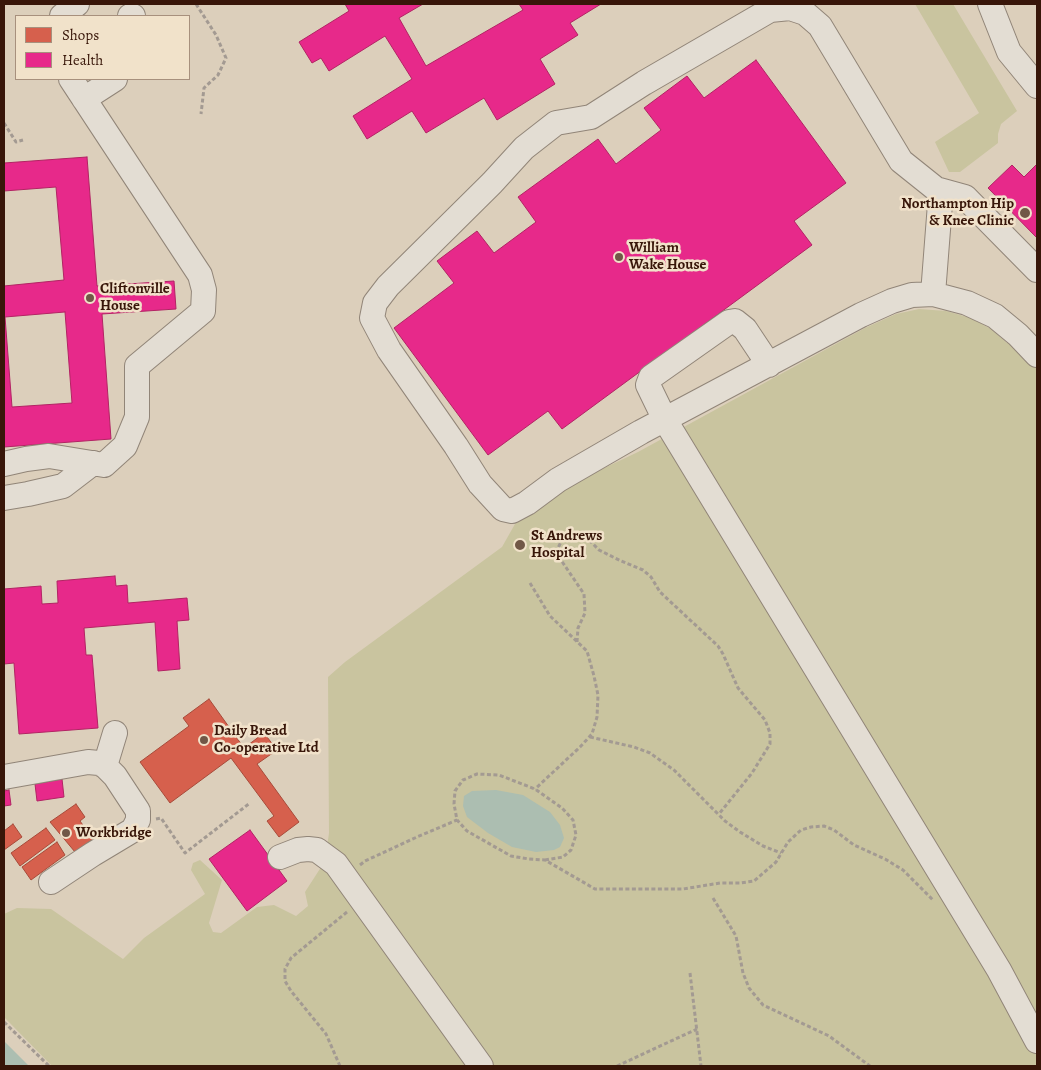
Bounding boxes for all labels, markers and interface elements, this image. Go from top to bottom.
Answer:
legend [15,15,190,80]
text: Shops [62,25,99,45]
text: Health [62,50,103,70]
place label: Northampton Hip & Knee Clinic [901,195,1014,230]
marker: Northampton Hip & Knee Clinic [1018,206,1032,220]
place label: William Wake House [629,239,707,274]
marker: William Wake House [613,251,625,263]
place label: Cliftonville House [100,280,170,315]
marker: Cliftonville House [84,292,96,304]
place label: St Andrews Hospital [531,527,602,562]
marker: St Andrews Hospital [513,538,527,552]
place label: Daily Bread Co-operative Ltd [214,722,319,757]
marker: Daily Bread Co-operative Ltd [198,734,210,746]
place label: Workbridge [76,824,152,842]
marker: Workbridge [60,827,72,839]

